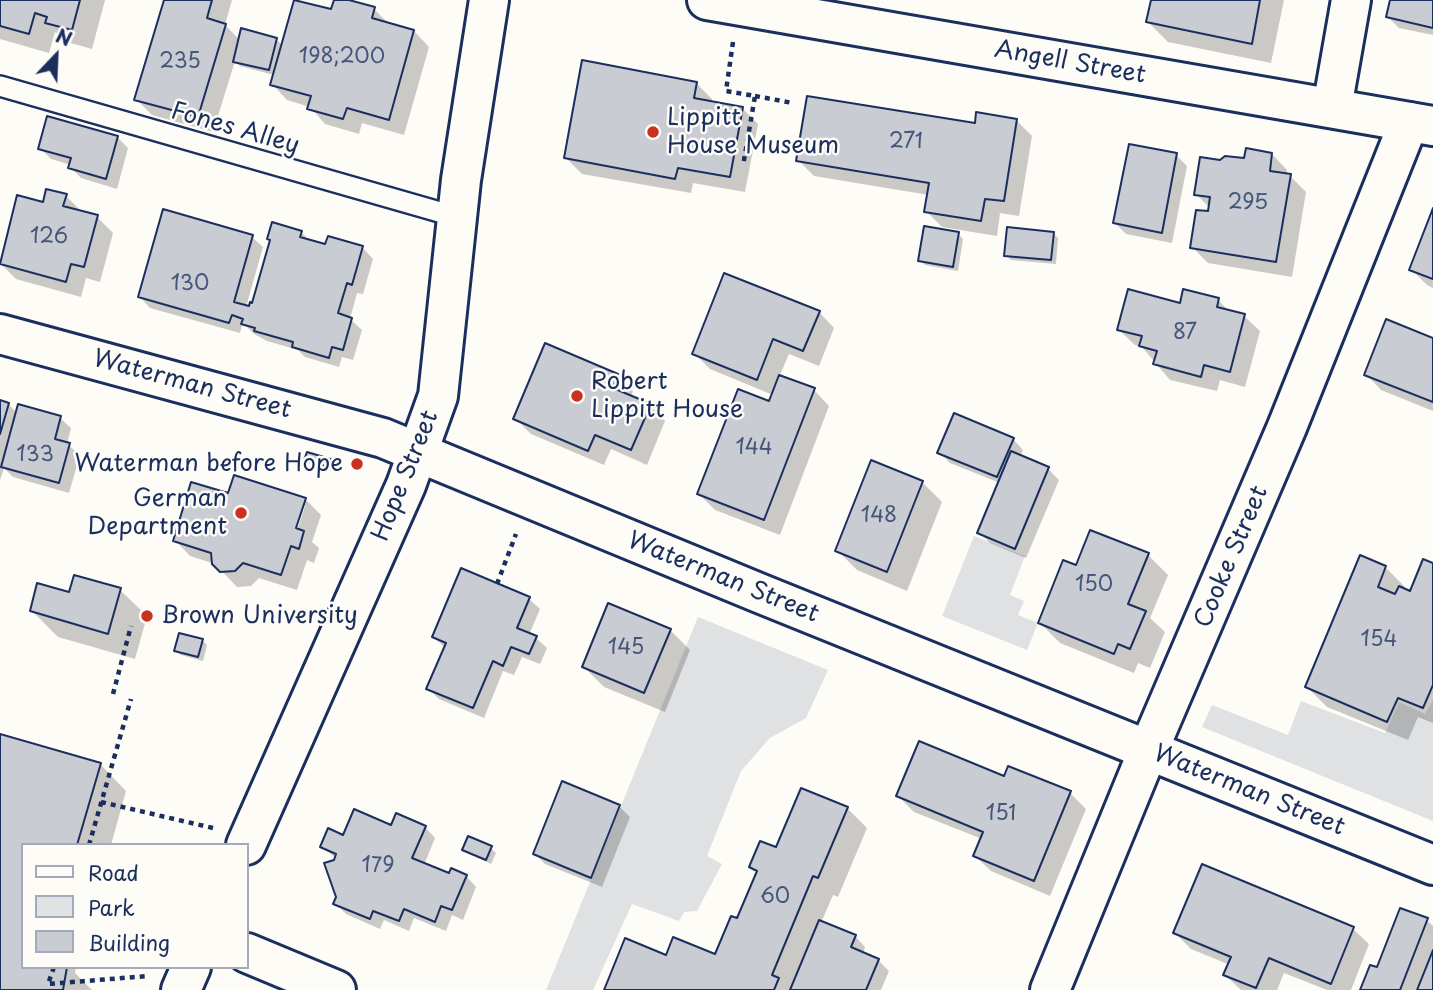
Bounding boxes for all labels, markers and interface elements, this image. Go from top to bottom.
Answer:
north arrow [21,21,91,91]
text: N [52,21,77,52]
street label: Angell Street [992,36,1148,90]
house number: 198;200 [299,44,385,70]
house number: 235 [159,49,201,75]
street label: Fones Alley [167,97,303,161]
place label: Lippitt House Museum [667,104,839,160]
marker: Lippitt House Museum [645,124,661,140]
house number: 271 [889,129,923,155]
house number: 295 [1228,190,1268,216]
house number: 126 [30,224,68,250]
house number: 130 [171,271,209,297]
house number: 87 [1173,320,1197,346]
street label: Waterman Street [90,345,294,425]
place label: Robert Lippitt House [591,368,743,424]
marker: Robert Lippitt House [569,388,585,404]
street label: Hope Street [367,407,445,545]
house number: 144 [735,435,773,461]
house number: 133 [16,442,54,468]
place label: Waterman before Hope [74,450,343,478]
marker: Waterman before Hope [349,456,365,472]
street label: Cooke Street [1189,482,1275,632]
place label: German Department [87,485,227,541]
house number: 148 [861,503,897,529]
marker: German Department [233,505,249,521]
street label: Waterman Street [623,527,823,629]
house number: 150 [1075,572,1113,598]
place label: Brown University [161,602,358,630]
marker: Brown University [139,608,155,624]
house number: 154 [1361,627,1397,653]
house number: 145 [608,635,644,661]
street label: Waterman Street [1149,740,1349,842]
house number: 151 [986,801,1016,827]
legend [21,843,248,969]
house number: 179 [362,853,394,879]
text: Road [88,856,139,888]
house number: 60 [760,884,790,910]
text: Park [88,891,135,923]
text: Building [88,926,170,958]

